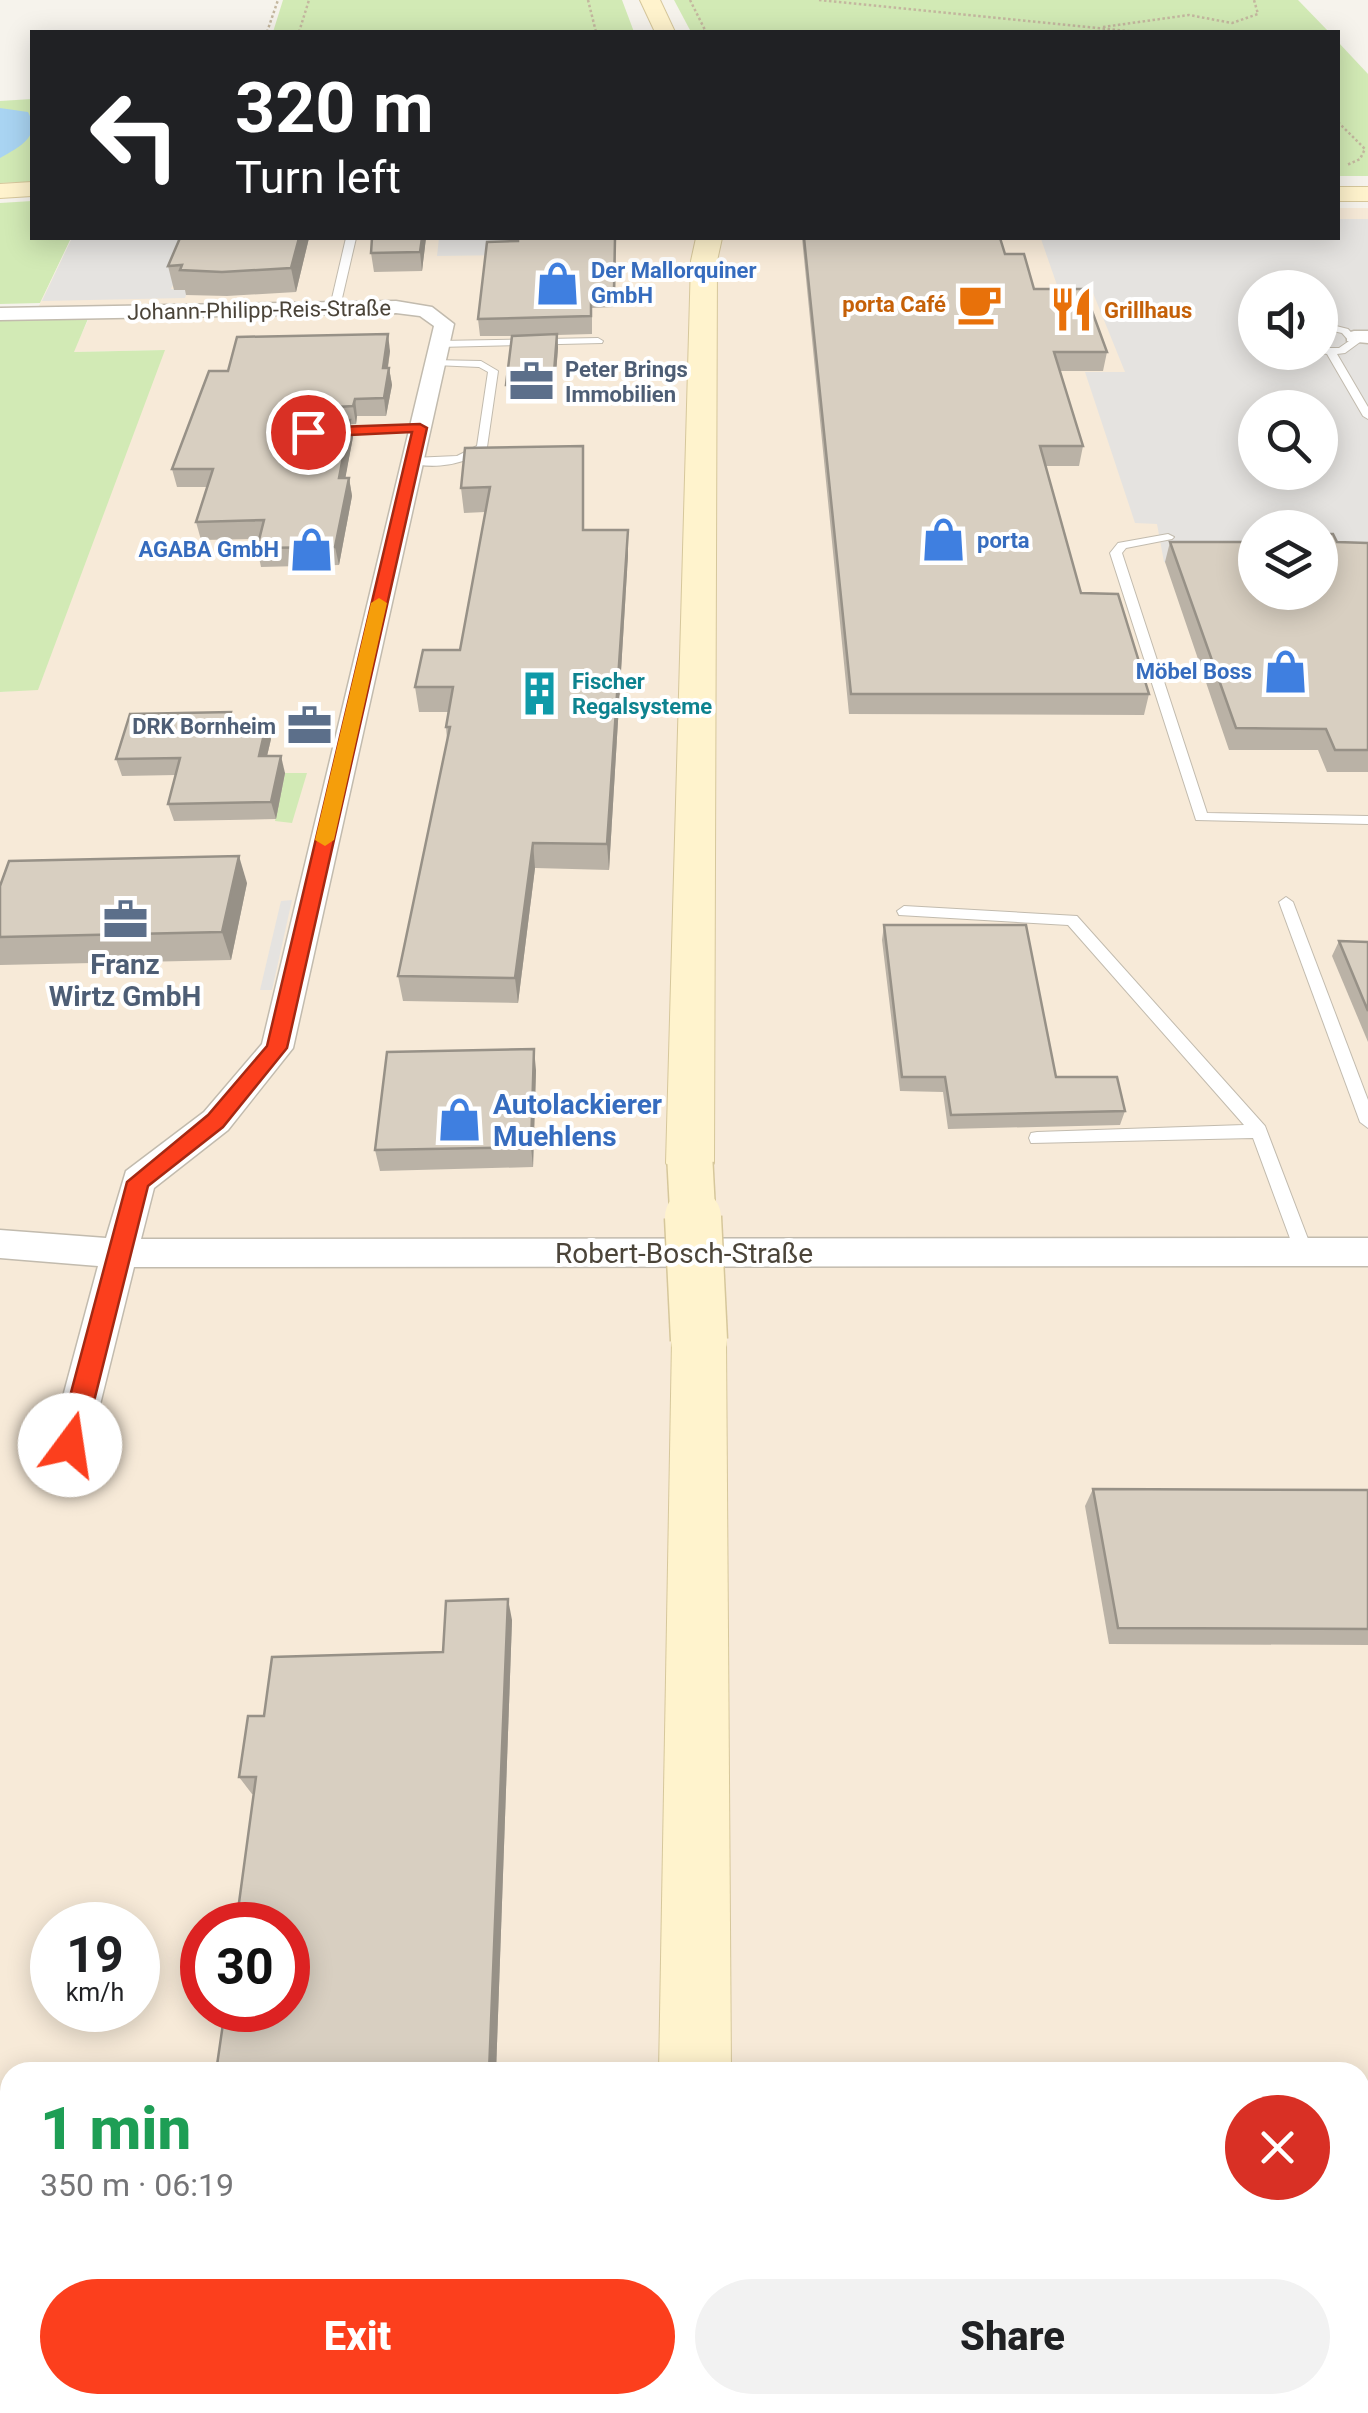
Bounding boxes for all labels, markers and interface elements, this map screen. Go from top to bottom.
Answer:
text: 320 m [235,67,434,149]
icon: left [70,70,200,200]
text: Turn left [235,151,401,204]
place label: Der Mallorquiner GmbH [591,258,756,308]
shop icon: Der Mallorquiner GmbH [534,259,582,307]
map controls [1238,270,1338,610]
button: sound [1238,270,1338,370]
cafe icon: porta Café [955,280,1003,328]
restaurant icon: Grillhaus [1047,286,1095,334]
place label: porta Café [842,292,946,317]
street label: Johann-Philipp-Reis-Straße [127,295,391,325]
place label: Grillhaus [1104,298,1192,323]
place label: Peter Brings Immobilien [565,357,688,407]
office icon: Peter Brings Immobilien [508,358,556,406]
pin [266,390,351,475]
button: search [1238,390,1338,490]
icon: arrive [281,405,336,460]
button: layers [1238,510,1338,610]
shop icon: porta [920,516,968,564]
shop icon: AGABA GmbH [288,525,336,573]
place label: porta [977,528,1030,553]
place label: AGABA GmbH [138,537,279,562]
shop icon: Möbel Boss [1261,647,1309,695]
place label: Möbel Boss [1136,659,1252,684]
place label: Fischer Regalsysteme [572,669,712,719]
building icon: Fischer Regalsysteme [515,670,563,718]
office icon: DRK Bornheim [285,702,333,750]
place label: DRK Bornheim [132,714,276,739]
office icon: Franz Wirtz GmbH [101,895,149,943]
place label: Franz Wirtz GmbH [49,948,201,1013]
place label: Autolackierer Muehlens [493,1088,662,1153]
shop icon: Autolackierer Muehlens [436,1096,484,1144]
street label: Robert-Bosch-Straße [555,1237,813,1270]
position arrow [18,1393,122,1497]
speed limit sign: 30 [180,1902,310,2032]
text: 19 [66,1926,124,1984]
text: km/h [66,1978,124,2007]
text: 1 min [40,2093,191,2164]
button: close [1225,2095,1330,2200]
text: 350 m · 06:19 [40,2166,234,2204]
button: Exit [40,2279,675,2394]
button: Share [695,2279,1330,2394]

